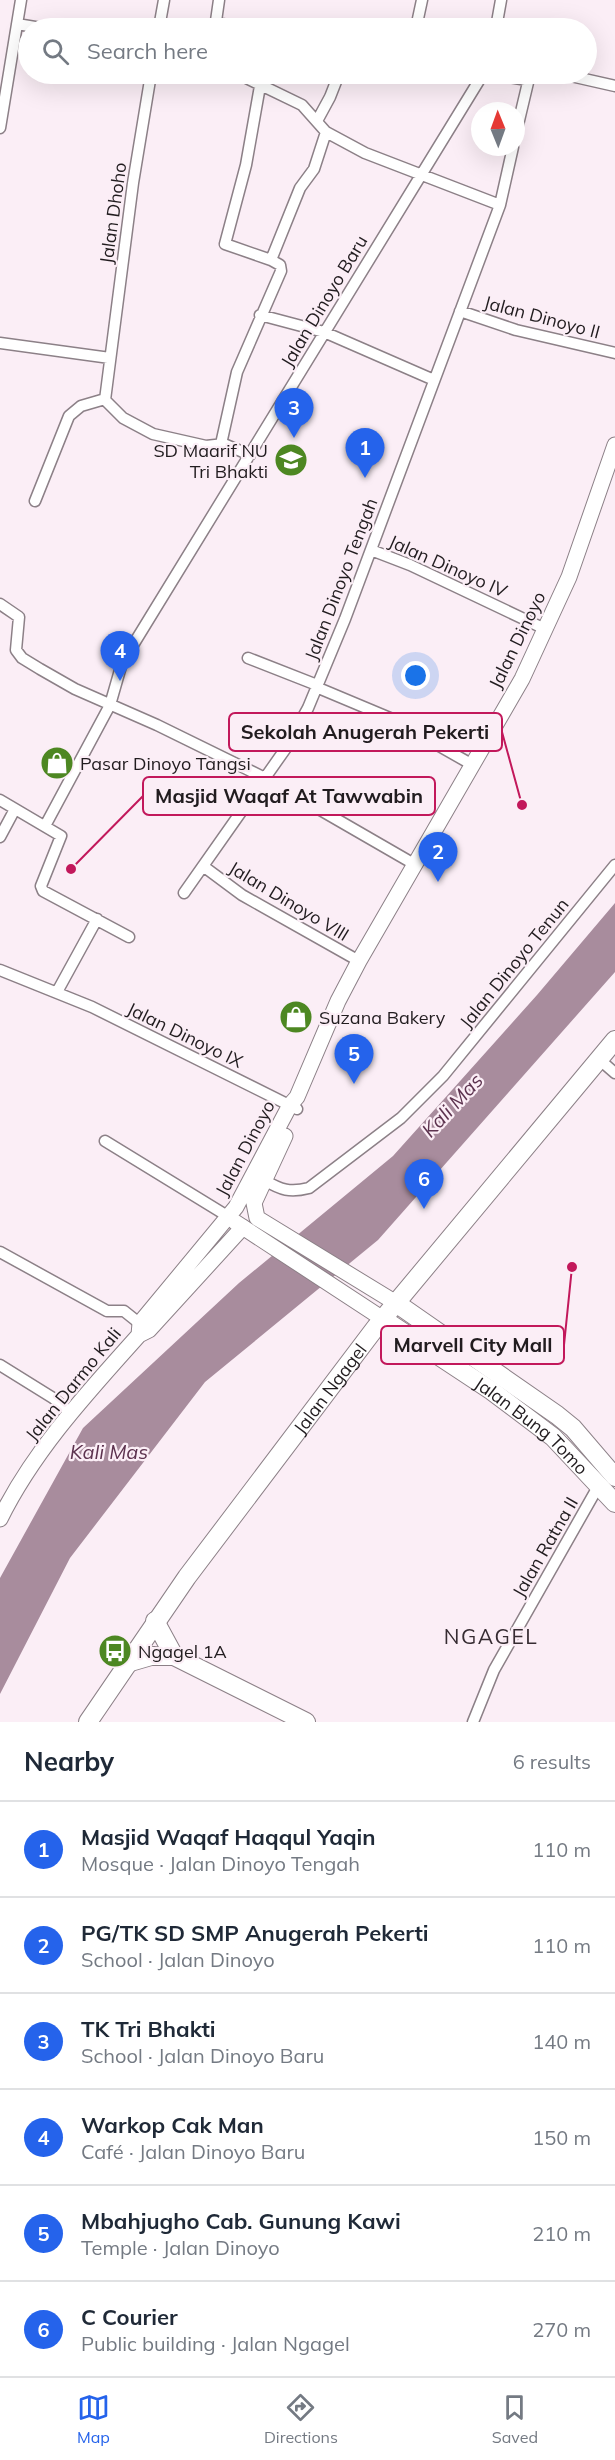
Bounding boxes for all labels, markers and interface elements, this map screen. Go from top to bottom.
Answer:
search box [18,18,597,84]
icon: search [39,35,72,68]
text: Search here [87,37,208,65]
north arrow [471,102,525,156]
street label: Jalan Dhoho [95,161,131,265]
street label: Jalan Dinoyo Baru [276,231,372,371]
street label: Jalan Dinoyo II [481,290,603,344]
pin: 3 [274,388,314,438]
pin: 1 [346,428,385,478]
place label: SD Maarif NU Tri Bhakti [153,439,268,483]
school or university icon: SD Maarif NU Tri Bhakti [273,442,309,478]
street label: Jalan Dinoyo Tengah [299,495,383,663]
street label: Jalan Dinoyo IV [385,530,511,603]
street label: Jalan Dinoyo [484,588,550,692]
pin: 4 [100,632,140,681]
your location [401,661,430,690]
callout: Sekolah Anugerah Pekerti [229,713,502,751]
text: Sekolah Anugerah Pekerti [241,719,489,744]
shop icon: Pasar Dinoyo Tangsi [39,745,75,781]
place label: Pasar Dinoyo Tangsi [80,752,251,775]
callout: Masjid Waqaf At Tawwabin [143,777,435,815]
text: Masjid Waqaf At Tawwabin [155,783,423,808]
pin: 2 [418,832,458,882]
street label: Jalan Dinoyo VIII [225,856,353,946]
street label: Jalan Dinoyo Tenun [455,893,573,1033]
street label: Jalan Dinoyo IX [123,997,247,1073]
shop icon: Suzana Bakery [278,999,314,1035]
place label: Suzana Bakery [319,1006,446,1029]
pin: 5 [334,1034,374,1084]
water label: Kali Mas [416,1068,488,1142]
street label: Jalan Dinoyo [210,1096,280,1200]
pin: 6 [404,1160,444,1209]
street label: Jalan Darmo Kali [20,1323,126,1445]
callout: Marvell City Mall [381,1326,564,1364]
text: Marvell City Mall [393,1332,553,1357]
street label: Jalan Ngagel [288,1339,371,1438]
street label: Jalan Bung Tomo [470,1371,593,1479]
water label: Kali Mas [70,1439,148,1464]
street label: Jalan Ratna II [507,1493,583,1601]
district label: NGAGEL [444,1623,538,1649]
bus stop icon: Ngagel 1A [97,1633,133,1669]
place label: Ngagel 1A [138,1640,227,1663]
text: Nearby [24,1745,114,1778]
text: 6 results [513,1749,591,1774]
text: Masjid Waqaf Haqqul Yaqin [81,1823,376,1851]
text: 1 [38,1837,50,1862]
text: 110 m [532,1837,591,1862]
text: Mosque · Jalan Dinoyo Tengah [81,1851,360,1876]
text: PG/TK SD SMP Anugerah Pekerti [81,1919,429,1947]
text: 2 [38,1933,50,1958]
text: 110 m [532,1933,591,1958]
text: School · Jalan Dinoyo [81,1947,275,1972]
text: TK Tri Bhakti [81,2015,216,2043]
text: 3 [38,2029,50,2054]
text: 140 m [532,2029,591,2054]
text: School · Jalan Dinoyo Baru [81,2043,324,2068]
text: Warkop Cak Man [81,2111,264,2139]
text: 4 [38,2125,50,2150]
text: 150 m [532,2125,591,2150]
text: Café · Jalan Dinoyo Baru [81,2139,305,2164]
text: Mbahjugho Cab. Gunung Kawi [81,2207,401,2235]
text: 5 [38,2221,50,2246]
text: 210 m [532,2221,591,2246]
text: Temple · Jalan Dinoyo [81,2235,280,2260]
text: C Courier [81,2303,178,2331]
text: 6 [38,2317,50,2342]
text: 270 m [532,2317,591,2342]
text: Public building · Jalan Ngagel [81,2331,350,2356]
tab: Map [77,2391,110,2447]
tab: Directions [264,2391,338,2447]
tab: Saved [492,2391,538,2447]

